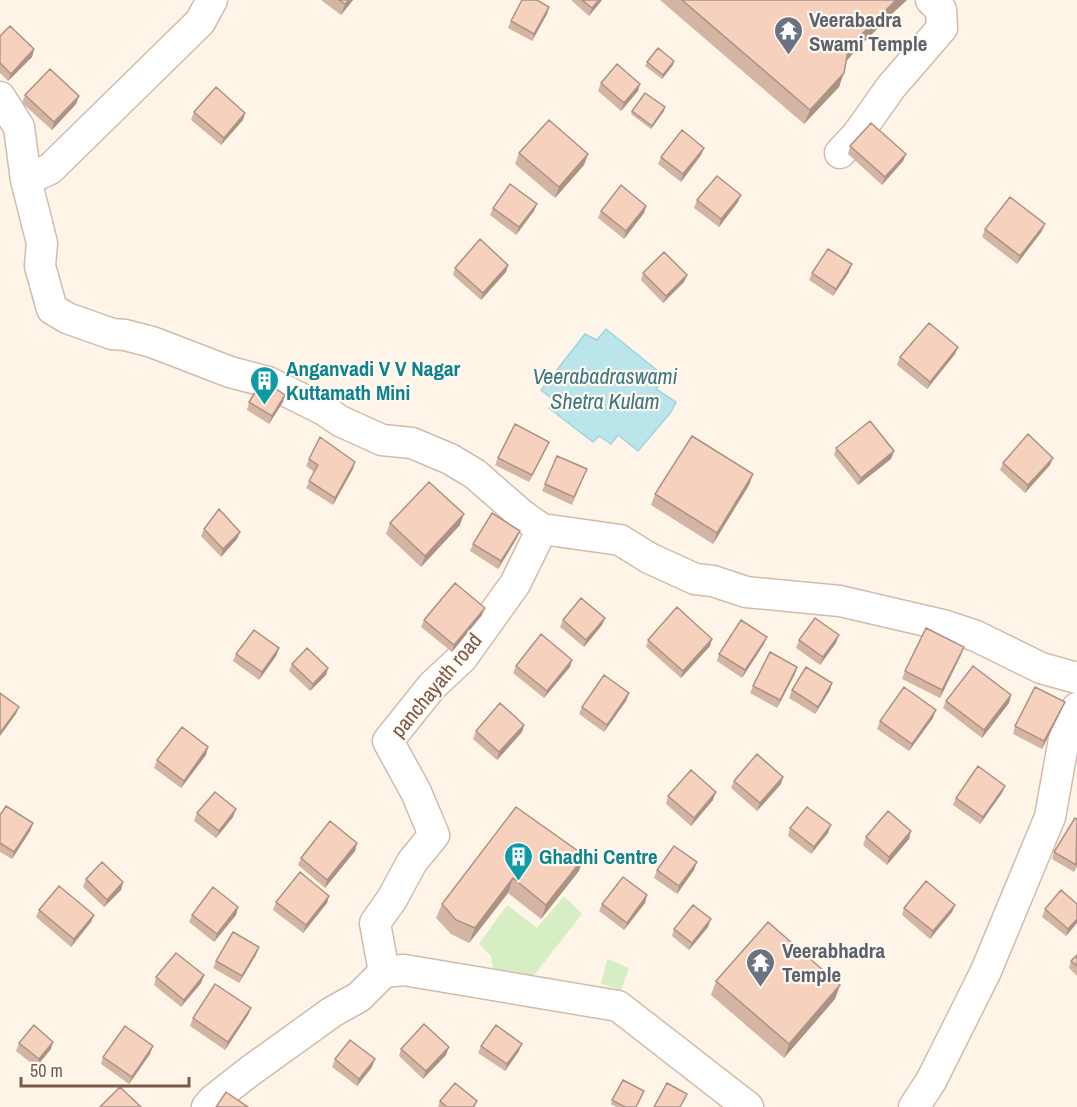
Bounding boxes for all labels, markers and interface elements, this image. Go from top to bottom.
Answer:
place label: Veerabadra Swami Temple [809,5,927,58]
temple icon: Veerabadra Swami Temple [772,15,804,57]
place label: Anganvadi V V Nagar Kuttamath Mini [286,354,460,407]
water label: Veerabadraswami Shetra Kulam [532,361,678,416]
building icon: Anganvadi V V Nagar Kuttamath Mini [249,364,281,406]
street label: panchayath road [384,627,488,743]
building icon: Ghadhi Centre [502,840,534,882]
place label: Ghadhi Centre [539,842,658,871]
place label: Veerabhadra Temple [782,936,885,989]
temple icon: Veerabhadra Temple [745,946,777,988]
scale bar [21,1050,189,1088]
text: 50 m [30,1058,63,1083]

